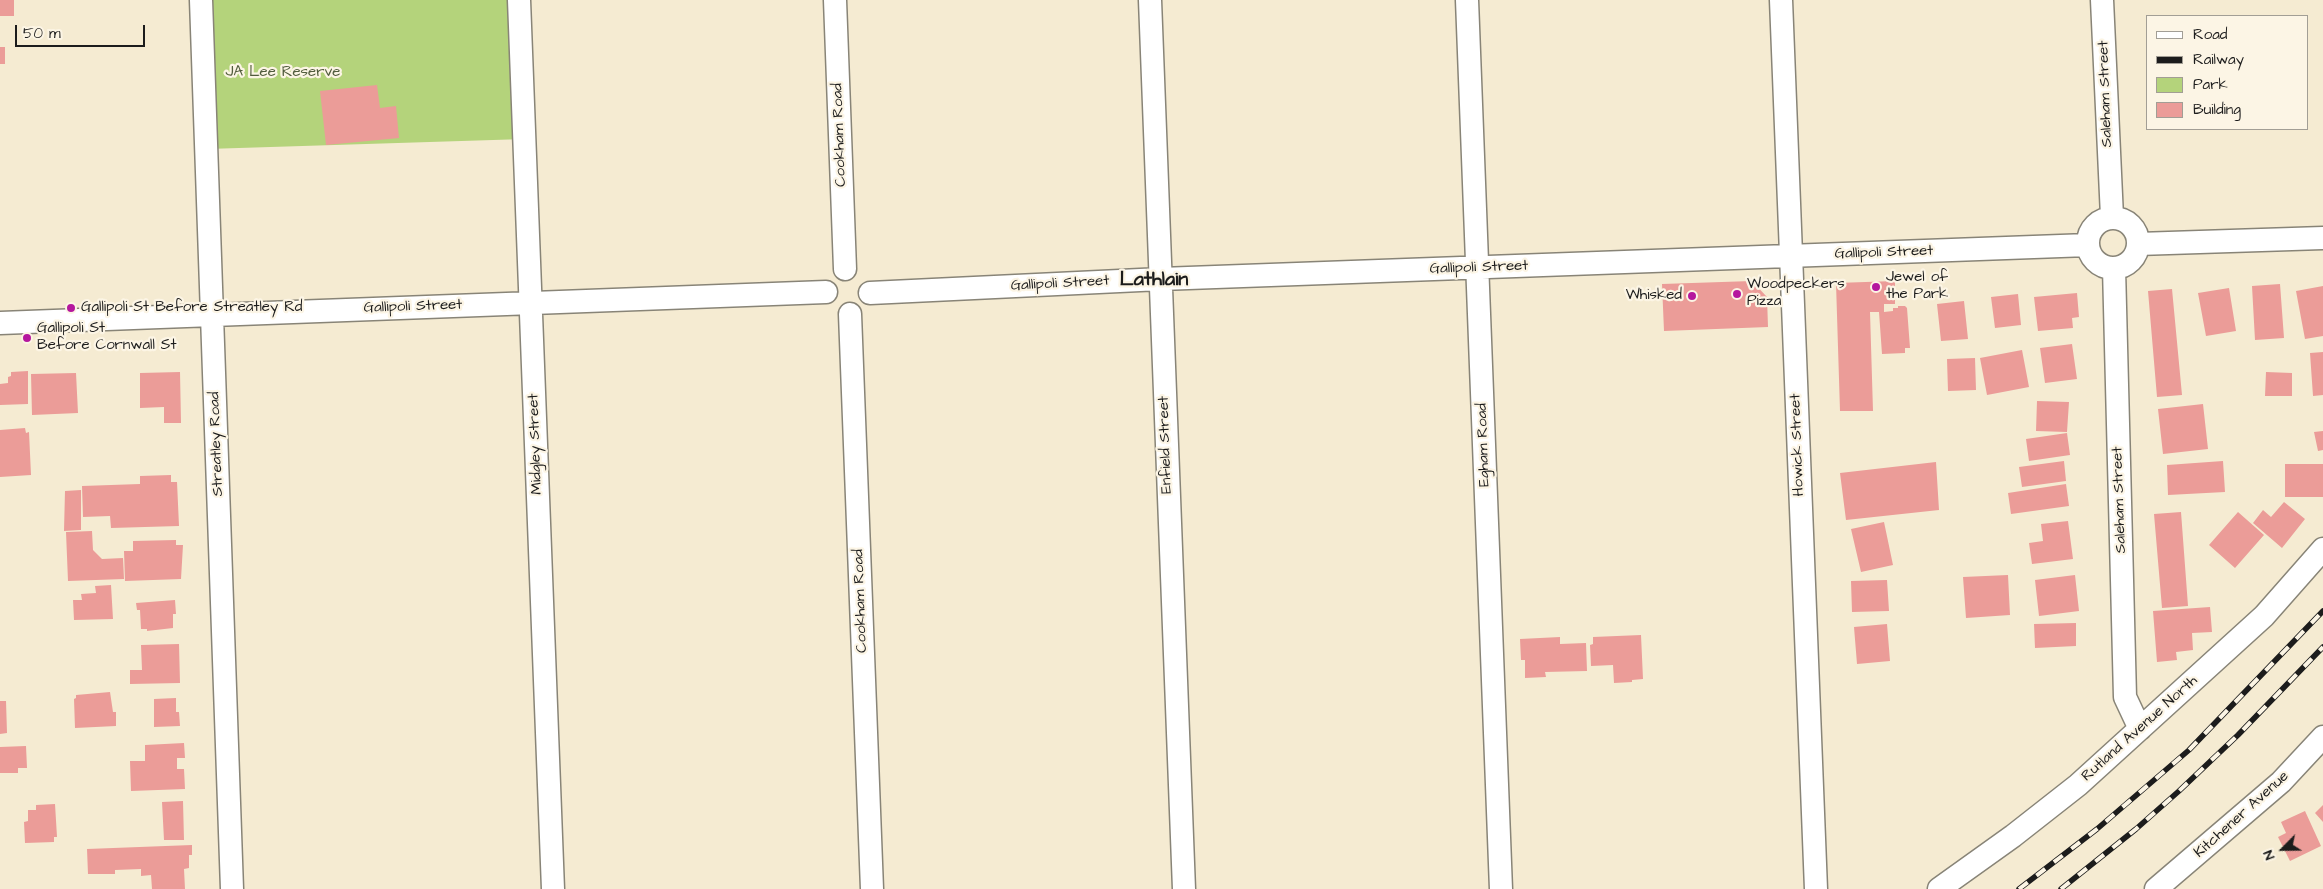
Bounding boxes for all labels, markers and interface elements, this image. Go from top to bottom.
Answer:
scale bar [18,15,148,47]
legend [2146,15,2308,130]
text: 50 m [23,23,61,44]
text: Road [2193,24,2227,45]
street label: Saleham Street [2095,40,2117,148]
text: Railway [2193,49,2244,70]
park label: JA Lee Reserve [226,64,340,82]
text: Park [2193,74,2228,95]
street label: Cookham Road [829,83,851,187]
text: Building [2193,99,2241,120]
street label: Gallipoli Street [1834,242,1934,264]
street label: Gallipoli Street [1429,257,1529,279]
district label: Lathlain [1120,269,1188,293]
place label: Jewel of the Park [1886,269,1948,304]
street label: Gallipoli Street [1010,272,1110,296]
place label: Woodpeckers Pizza [1747,276,1845,311]
marker: Jewel of the Park [1870,281,1882,293]
place label: Whisked [1626,287,1682,305]
marker: Woodpeckers Pizza [1731,288,1743,300]
marker: Whisked [1686,290,1698,302]
street label: Gallipoli Street [363,296,463,318]
place label: Gallipoli St Before Streatley Rd [81,299,303,317]
marker: Gallipoli St Before Streatley Rd [65,302,77,314]
place label: Gallipoli St Before Cornwall St [37,320,177,355]
marker: Gallipoli St Before Cornwall St [21,332,33,344]
street label: Streatley Road [206,391,228,497]
street label: Midgley Street [525,393,547,495]
street label: Howick Street [1787,393,1809,497]
street label: Enfield Street [1155,396,1177,494]
street label: Egham Road [1474,403,1494,487]
street label: Saleham Street [2109,446,2131,554]
street label: Cookham Road [850,549,872,653]
street label: Rutland Avenue North [2078,672,2202,786]
street label: Kitchener Avenue [2191,768,2293,862]
north arrow [2258,824,2308,874]
text: N [2258,847,2280,863]

